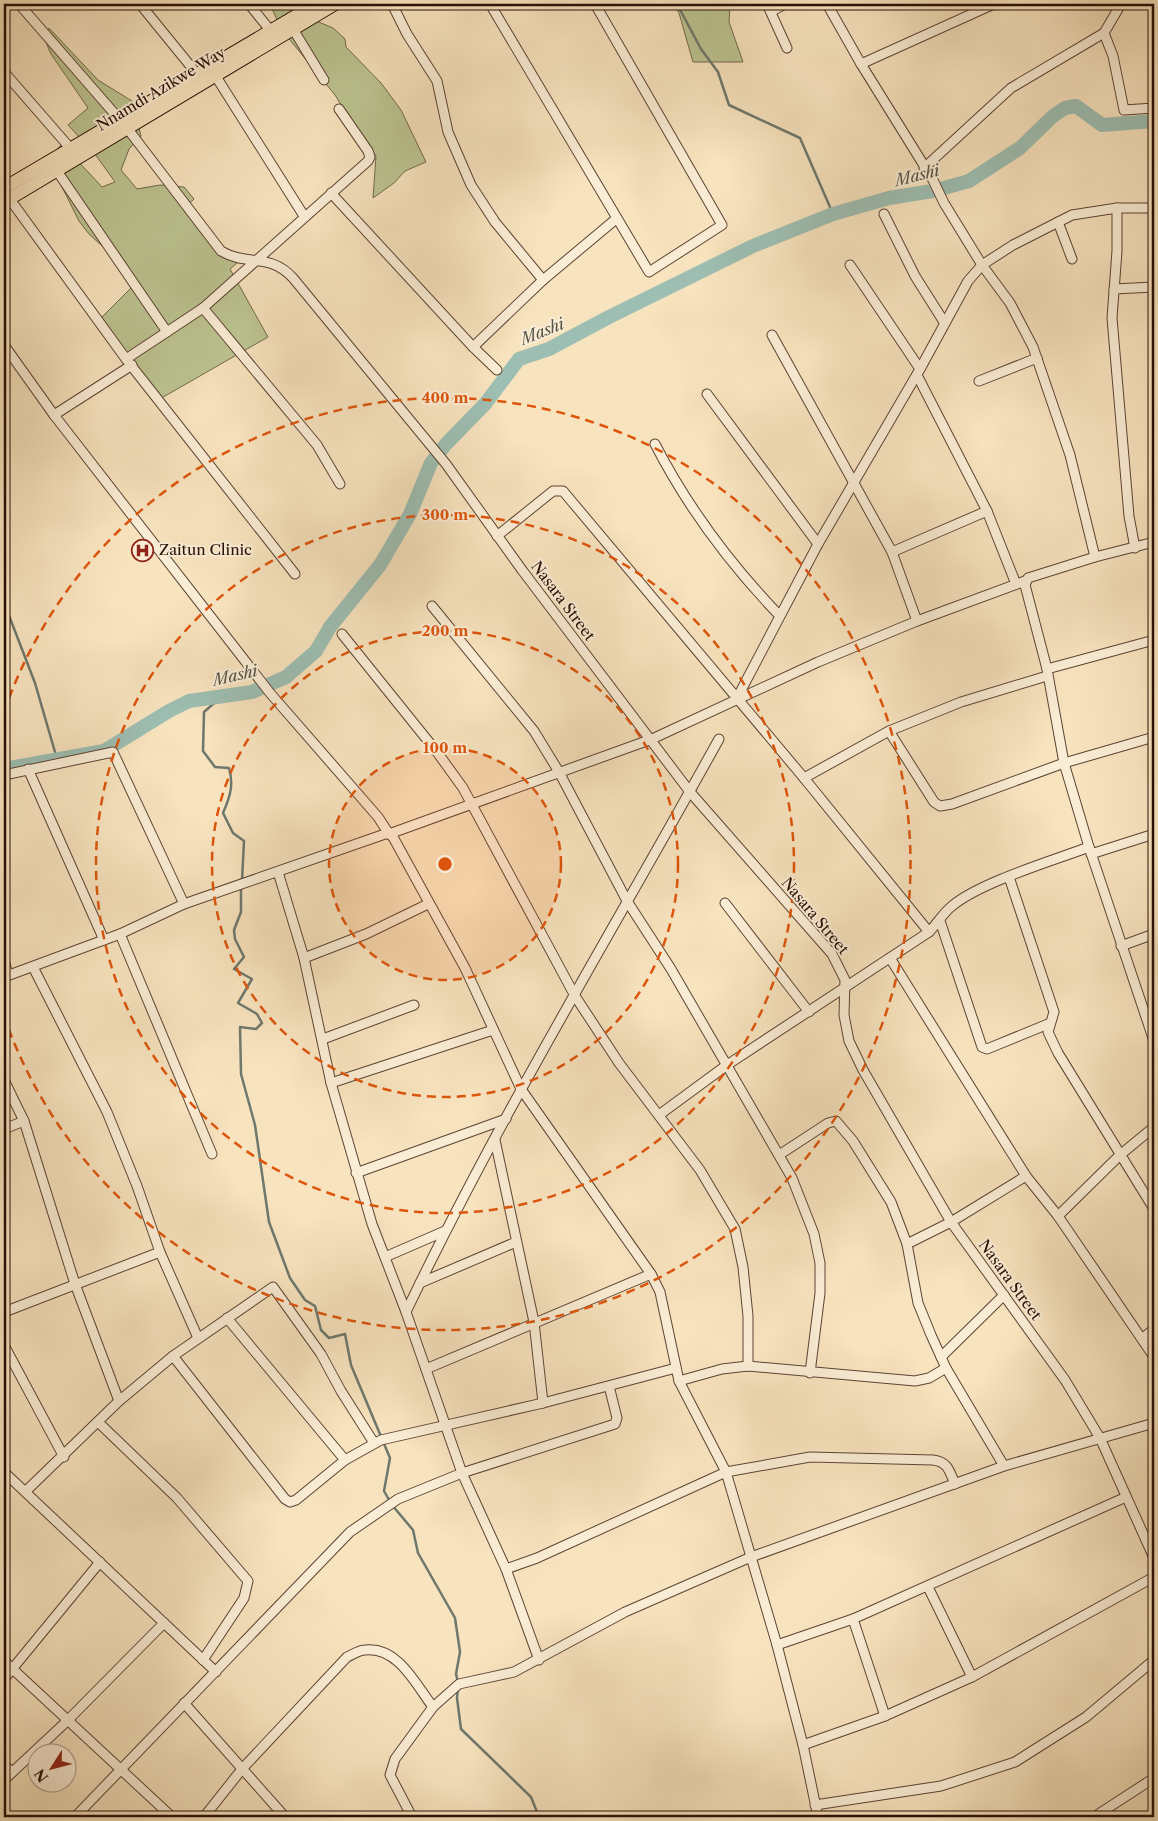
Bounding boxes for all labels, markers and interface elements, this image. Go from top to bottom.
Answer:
street label: Nnamdi Azikwe Way [93,42,229,135]
water label: Mashi [891,160,942,191]
water label: Mashi [515,313,568,350]
text: 400 m [422,388,468,407]
text: 300 m [422,505,468,524]
hospital icon: Zaitun Clinic [131,538,155,562]
place label: Zaitun Clinic [159,540,252,559]
street label: Nasara Street [527,557,600,645]
text: 200 m [422,621,468,640]
water label: Mashi [209,660,260,690]
text: 100 m [423,738,467,757]
centre of rings [436,855,454,873]
street label: Nasara Street [778,873,854,959]
street label: Nasara Street [975,1236,1046,1324]
north arrow [28,1744,78,1794]
text: N [31,1765,52,1786]

